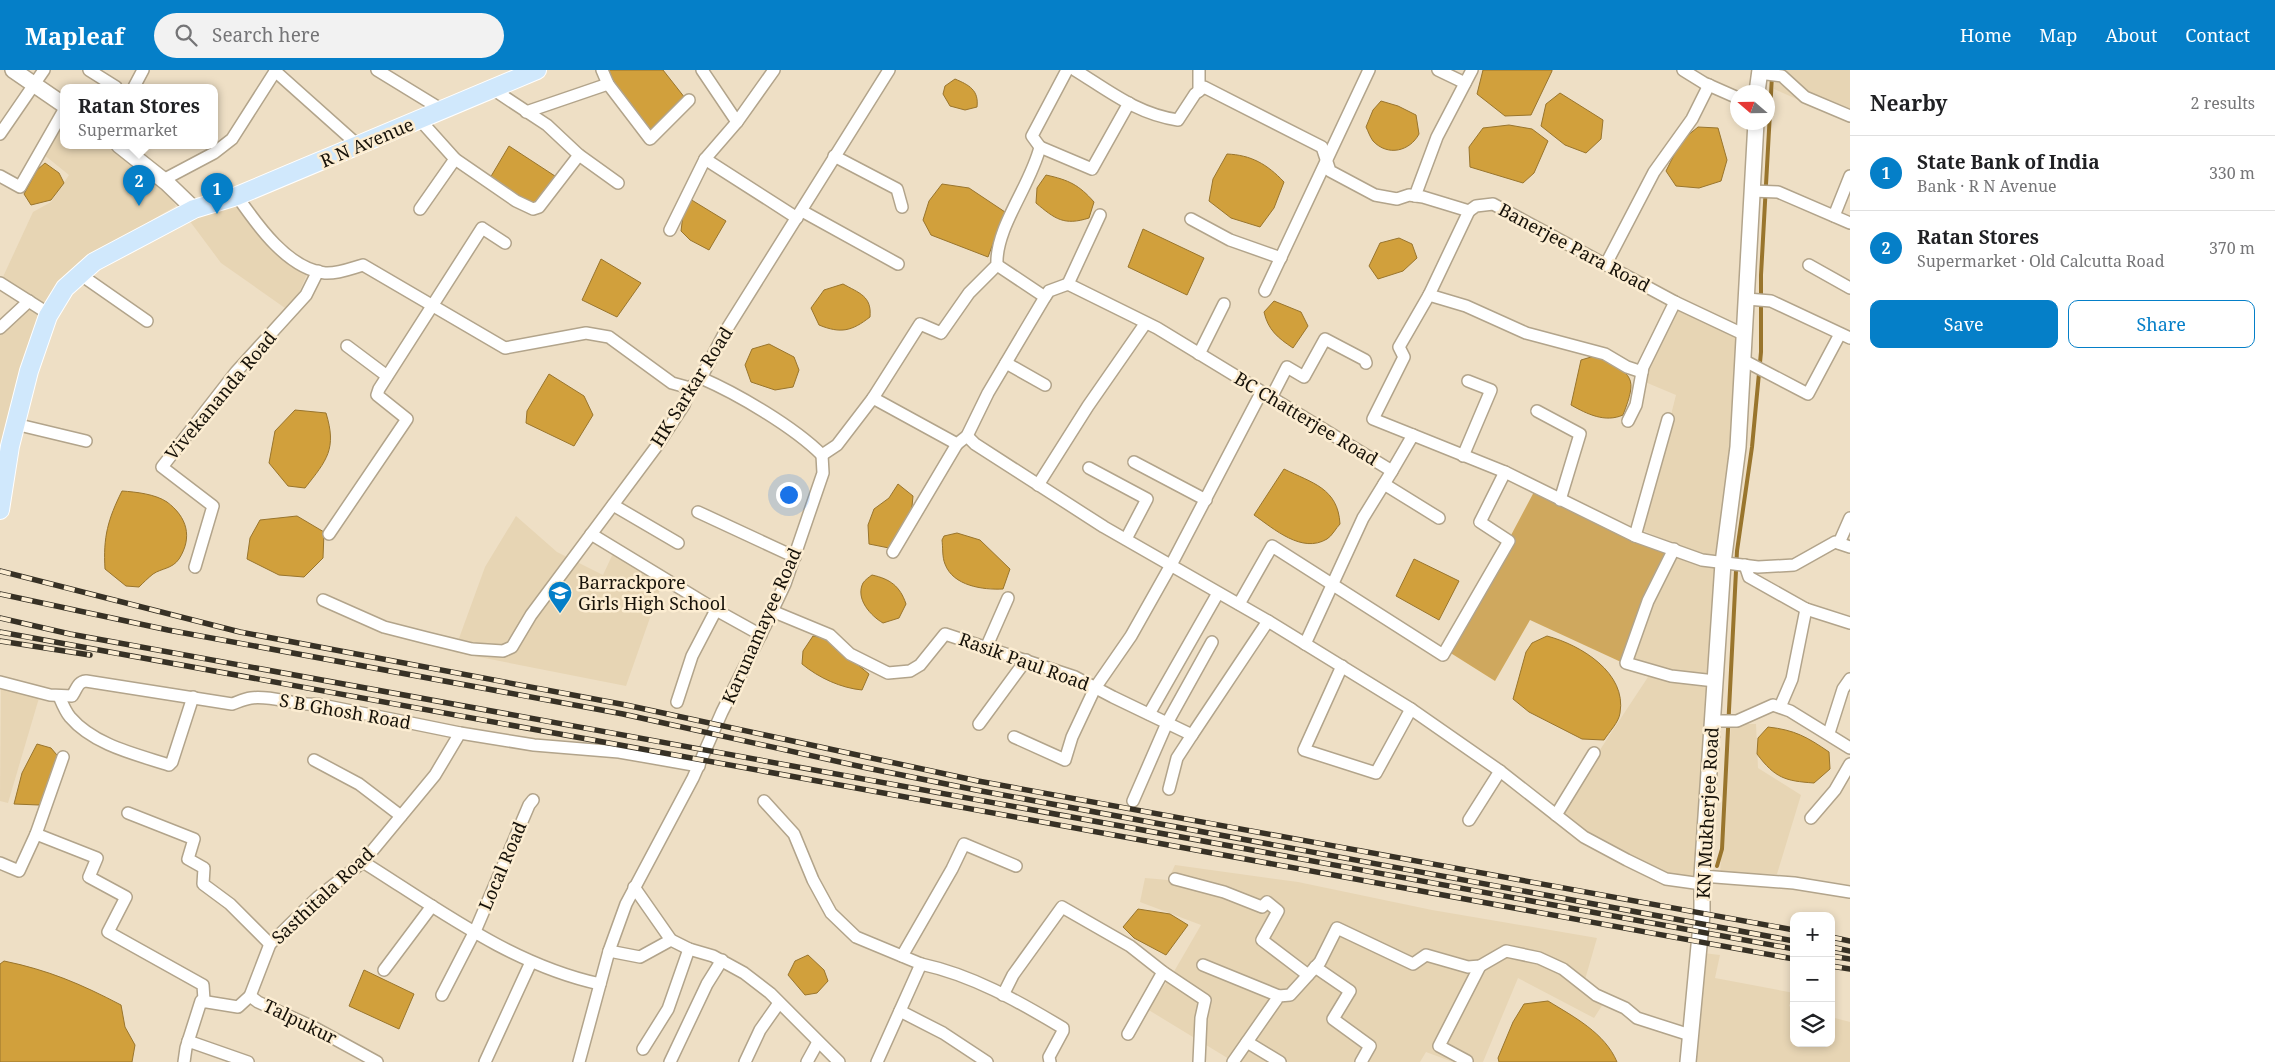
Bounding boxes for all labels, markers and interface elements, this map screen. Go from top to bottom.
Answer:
search box [154,13,504,58]
text: Mapleaf [25,19,124,52]
icon: search [172,21,200,49]
text: Search here [212,22,320,48]
text: Home [1960,23,2011,47]
text: Map [2039,23,2077,47]
text: About [2105,23,2157,47]
text: Contact [2185,23,2250,47]
popup [60,84,218,149]
north arrow [1730,85,1775,130]
text: Nearby [1870,89,1948,117]
text: 2 results [2191,92,2255,114]
text: Ratan Stores [78,93,200,119]
street label: R N Avenue [316,112,417,173]
text: Supermarket [78,119,178,141]
text: State Bank of India [1917,149,2100,175]
text: 1 [1881,162,1891,184]
text: 330 m [2209,162,2255,184]
pin: 2 [123,165,155,206]
pin: 1 [201,173,233,214]
text: Bank · R N Avenue [1917,175,2057,197]
street label: Banerjee Para Road [1495,197,1654,297]
text: Ratan Stores [1917,224,2039,250]
text: 2 [1881,237,1891,259]
text: 370 m [2209,237,2255,259]
text: Supermarket · Old Calcutta Road [1917,250,2165,272]
button: Save [1870,300,2058,348]
button: Share [2068,300,2255,348]
street label: HK Sarkar Road [645,322,738,451]
street label: Vivekananda Road [159,326,281,465]
street label: BC Chatterjee Road [1230,366,1383,471]
your location [776,482,802,508]
street label: Karunamayee Road [716,544,806,708]
place label: Barrackpore Girls High School [578,570,726,615]
school or university icon: Barrackpore Girls High School [547,580,573,614]
street label: Rasik Paul Road [956,626,1093,696]
street label: S B Ghosh Road [278,688,413,734]
street label: KN Mukherjee Road [1691,726,1723,900]
street label: Local Road [473,818,532,914]
street label: Sasthitala Road [266,842,379,949]
map controls [1790,912,1835,1047]
button: + [1790,912,1835,957]
button: − [1790,957,1835,1002]
street label: Talpukur [260,993,342,1049]
button: layers [1790,1002,1835,1047]

